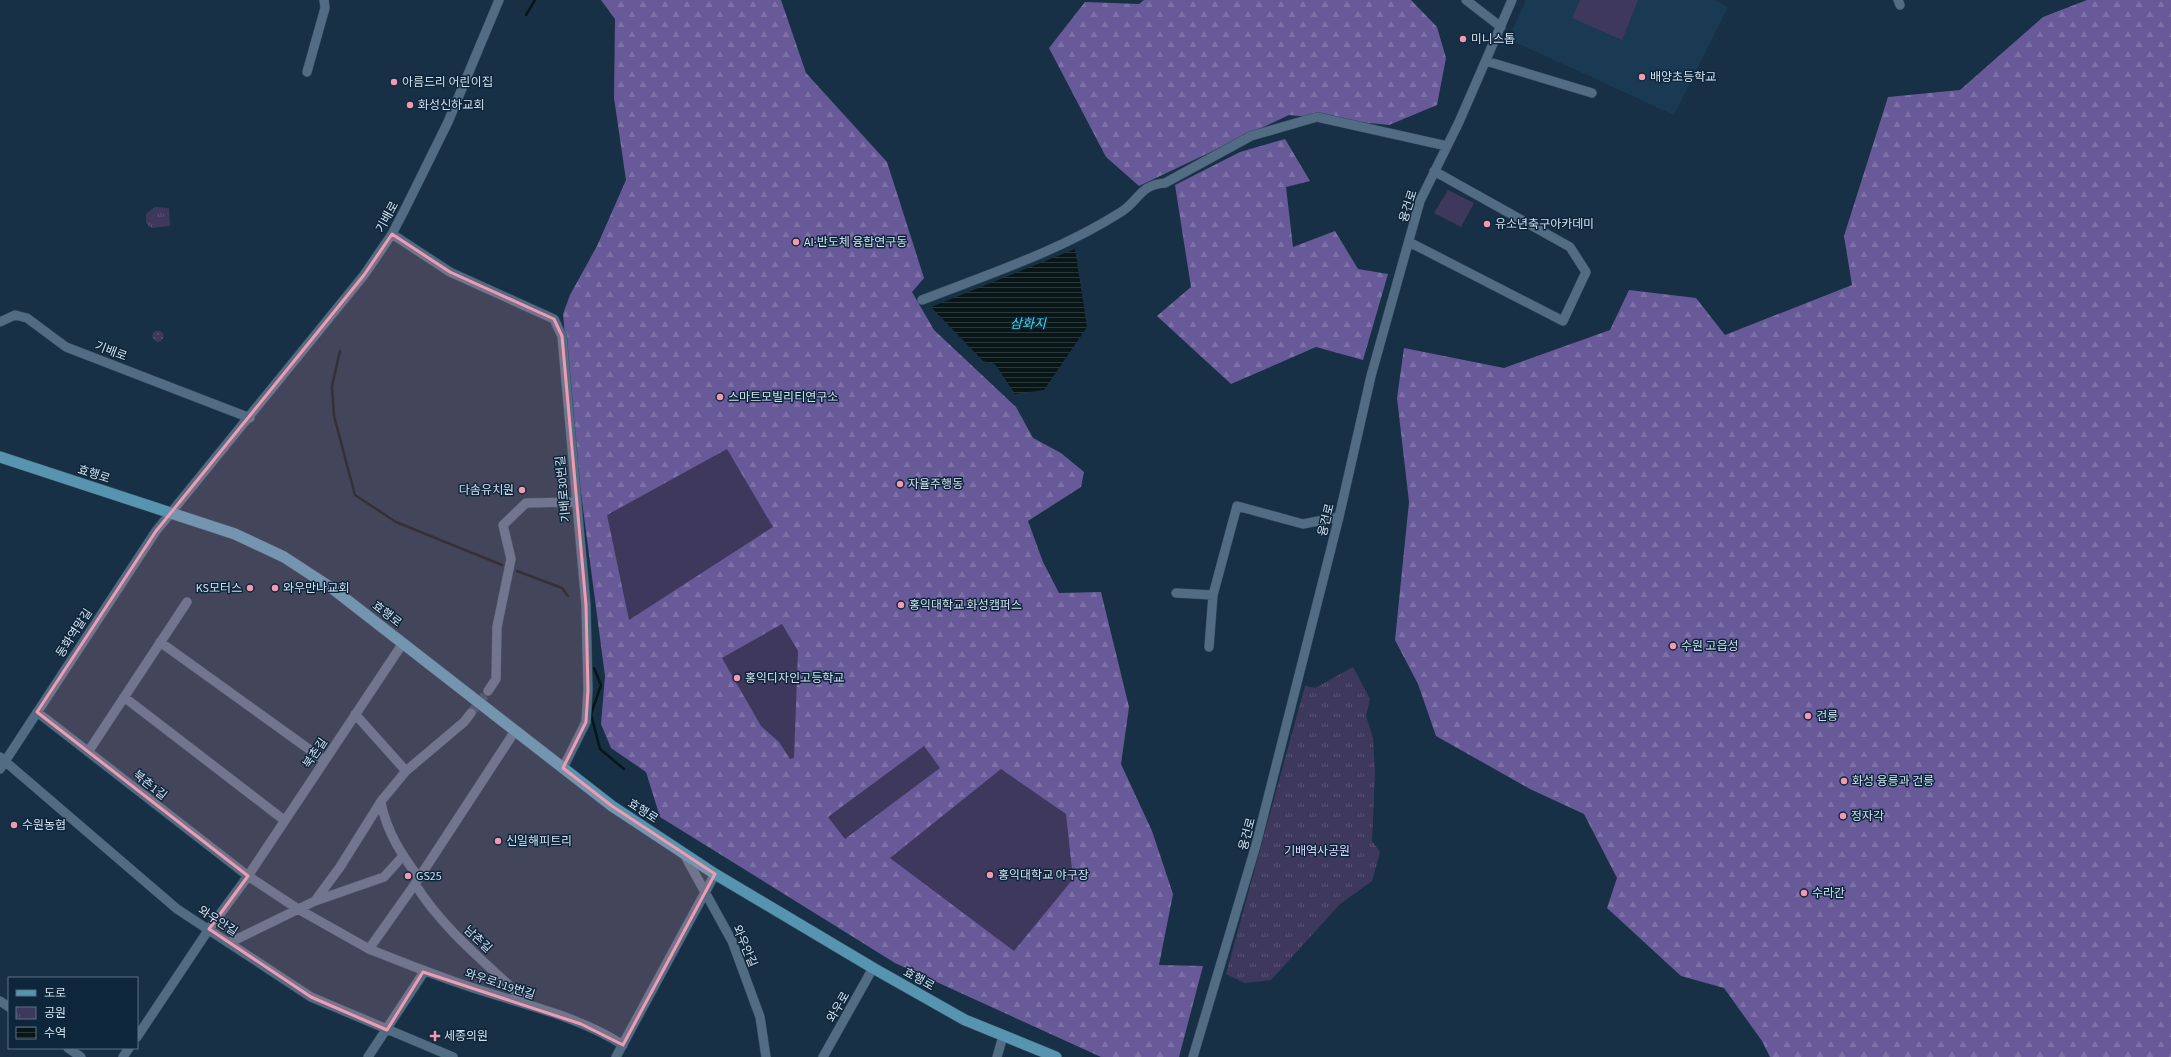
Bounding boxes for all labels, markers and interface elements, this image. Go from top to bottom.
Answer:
place label: 미니스톱 [1471,31,1515,48]
marker: 미니스톱 [1458,34,1468,44]
place label: 배양초등학교 [1650,69,1716,86]
marker: 배양초등학교 [1637,72,1647,82]
place label: 아름드리 어린이집 [402,74,493,91]
marker: 아름드리 어린이집 [389,77,399,87]
place label: 화성신하교회 [418,97,484,114]
marker: 화성신하교회 [405,100,415,110]
street label: 융건로 [1395,188,1422,225]
street label: 기배로 [372,199,403,236]
place label: 유소년축구아카데미 [1495,216,1594,233]
marker: 유소년축구아카데미 [1482,219,1492,229]
place label: AI·반도체 융합연구동 [804,234,907,251]
marker: AI·반도체 융합연구동 [791,237,801,247]
water label: 삼화지 [1010,315,1047,333]
street label: 기배로 [92,338,129,365]
place label: 스마트모빌리티연구소 [728,389,838,406]
marker: 스마트모빌리티연구소 [715,392,725,402]
street label: 기배로30번길 [552,455,575,523]
street label: 효행로 [75,461,112,488]
place label: 자율주행동 [908,476,963,493]
marker: 자율주행동 [895,479,905,489]
place label: 다솜유치원 [459,482,514,499]
marker: 다솜유치원 [517,485,527,495]
street label: 융건로 [1314,502,1339,538]
place label: KS모터스 [196,580,242,597]
place label: 와우만나교회 [283,580,349,597]
marker: KS모터스 [245,583,255,593]
marker: 와우만나교회 [270,583,280,593]
street label: 효행로 [368,597,405,631]
place label: 홍익대학교 화성캠퍼스 [909,597,1022,614]
marker: 홍익대학교 화성캠퍼스 [896,600,906,610]
street label: 동화역말길 [52,605,97,661]
place label: 수원 고읍성 [1681,638,1739,655]
marker: 수원 고읍성 [1668,641,1678,651]
place label: 홍익디자인고등학교 [745,670,844,687]
marker: 홍익디자인고등학교 [732,673,742,683]
place label: 건릉 [1816,708,1838,725]
marker: 건릉 [1803,711,1813,721]
street label: 북촌길 [299,735,332,772]
street label: 북촌1길 [129,767,170,804]
place label: 화성 융릉과 건릉 [1852,773,1934,790]
marker: 화성 융릉과 건릉 [1839,776,1849,786]
street label: 효행로 [624,795,661,828]
place label: 정자각 [1851,808,1884,825]
marker: 정자각 [1838,811,1848,821]
street label: 융건로 [1235,816,1260,852]
place label: 수원농협 [22,817,66,834]
marker: 수원농협 [9,820,19,830]
place label: 신일해피트리 [506,833,572,850]
marker: 신일해피트리 [493,836,503,846]
park label: 기배역사공원 [1284,843,1350,860]
place label: 홍익대학교 야구장 [998,867,1089,884]
place label: GS25 [416,868,442,885]
marker: 홍익대학교 야구장 [985,870,995,880]
marker: GS25 [403,871,413,881]
place label: 수라간 [1812,885,1845,902]
marker: 수라간 [1799,888,1809,898]
street label: 와우안길 [195,902,241,941]
street label: 남촌길 [460,922,496,957]
street label: 와우안길 [728,923,761,970]
street label: 효행로 [900,964,937,995]
street label: 와우로119번길 [462,965,537,1004]
legend [8,977,138,1049]
text: 도로 [44,985,66,1002]
street label: 와우로 [823,989,854,1026]
text: 공원 [44,1005,66,1022]
text: 수역 [44,1025,66,1042]
place label: 세종의원 [444,1028,488,1045]
marker: 세종의원 [429,1030,441,1042]

